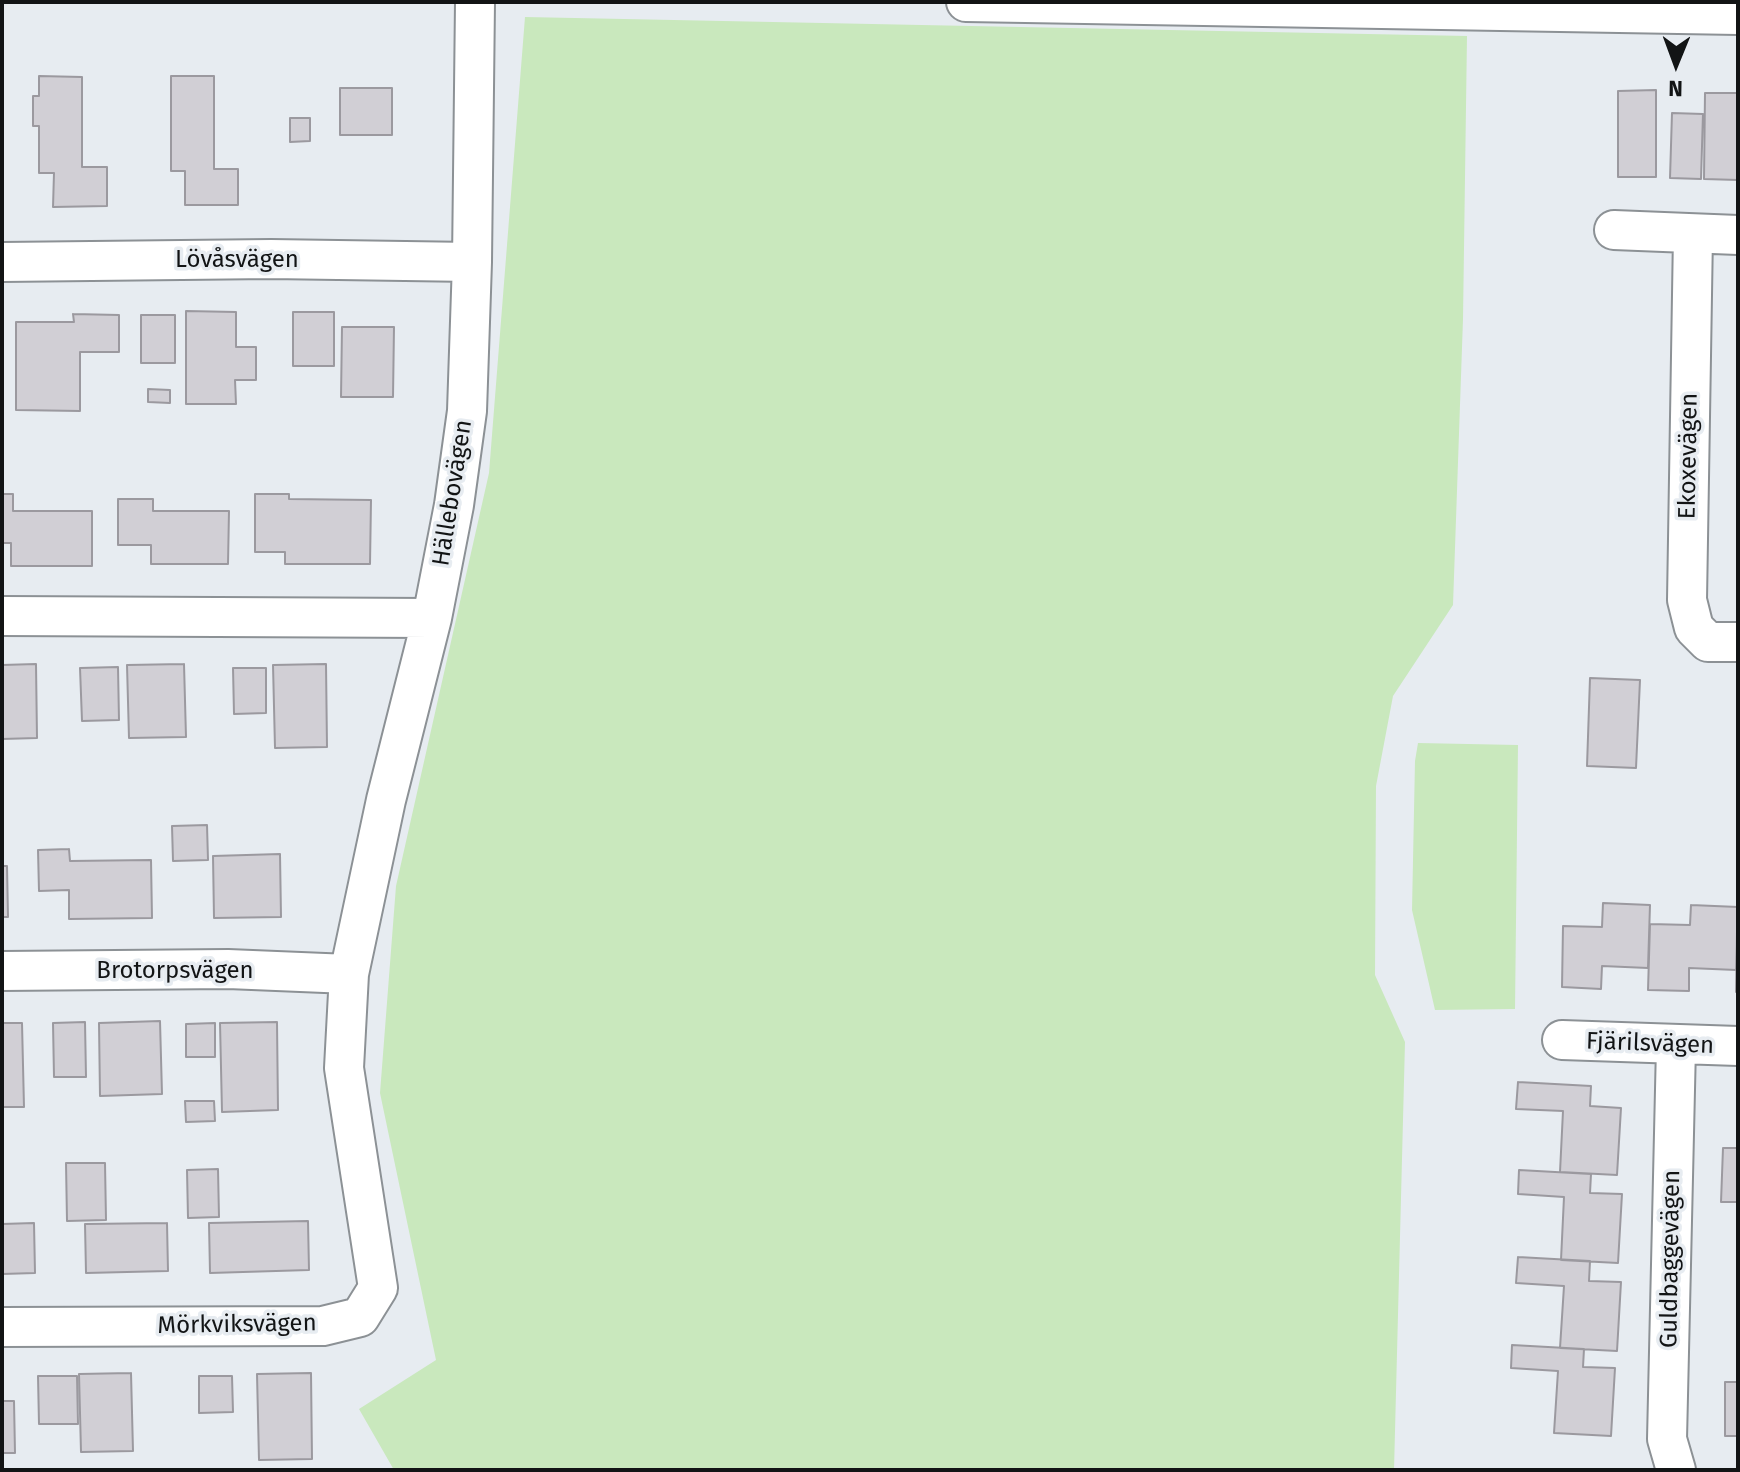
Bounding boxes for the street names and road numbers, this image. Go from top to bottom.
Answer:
street label: Lövåsvägen [175,246,299,274]
street label: Ekoxevägen [1673,392,1705,520]
street label: Hällebovägen [427,418,479,568]
street label: Brotorpsvägen [96,957,254,985]
street label: Fjärilsvägen [1585,1027,1715,1061]
street label: Guldbaggevägen [1655,1170,1687,1348]
street label: Mörkviksvägen [157,1309,317,1341]

